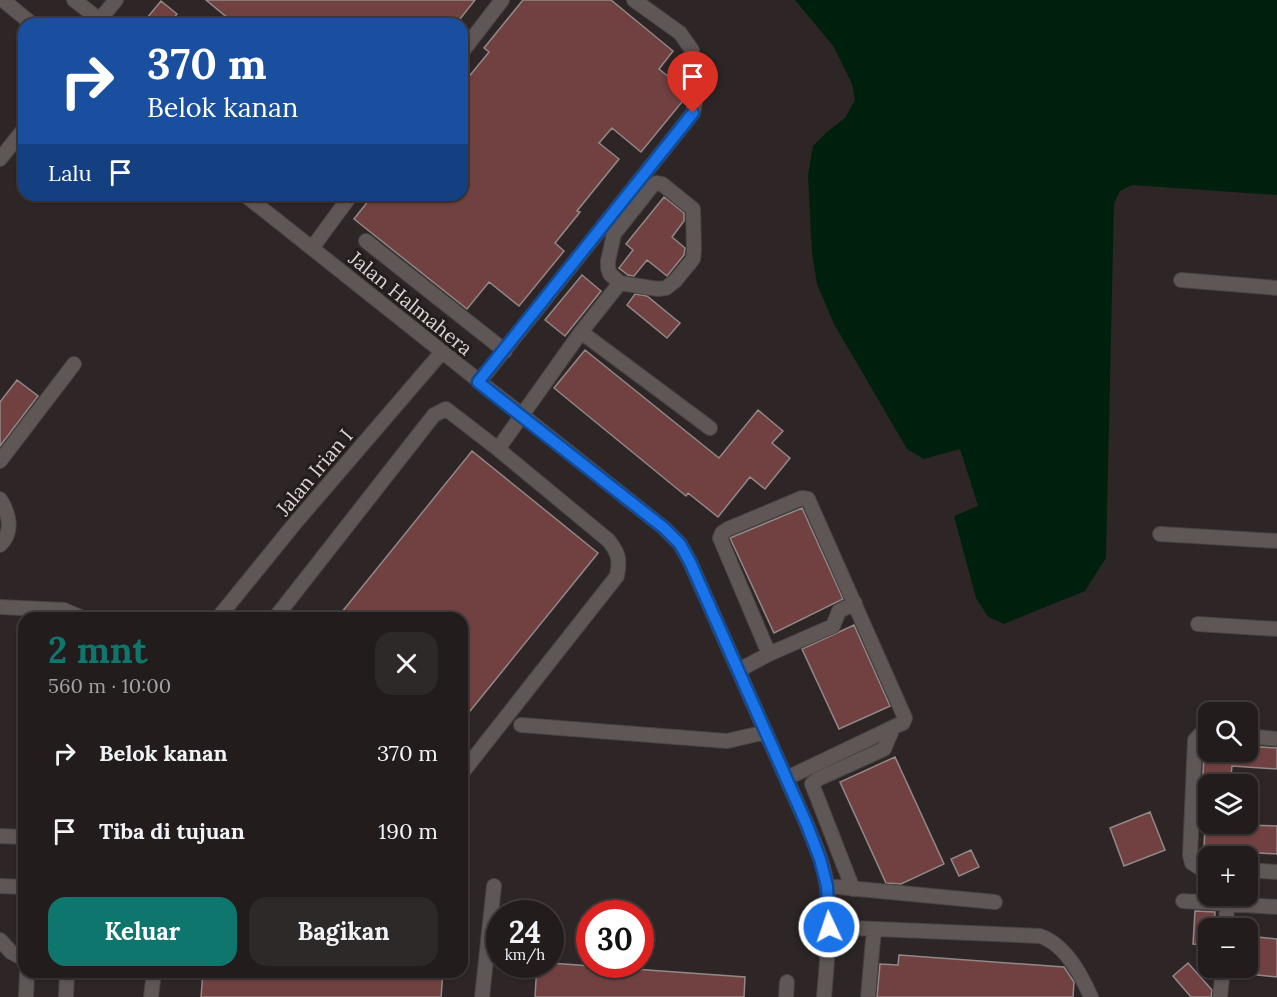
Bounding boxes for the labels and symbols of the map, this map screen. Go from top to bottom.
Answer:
pin [667,51,718,113]
street label: Jalan Halmahera [343,245,478,360]
street label: Jalan Irian I [270,423,358,521]
position arrow [797,895,861,959]
speed limit sign: 30 [576,900,654,978]

